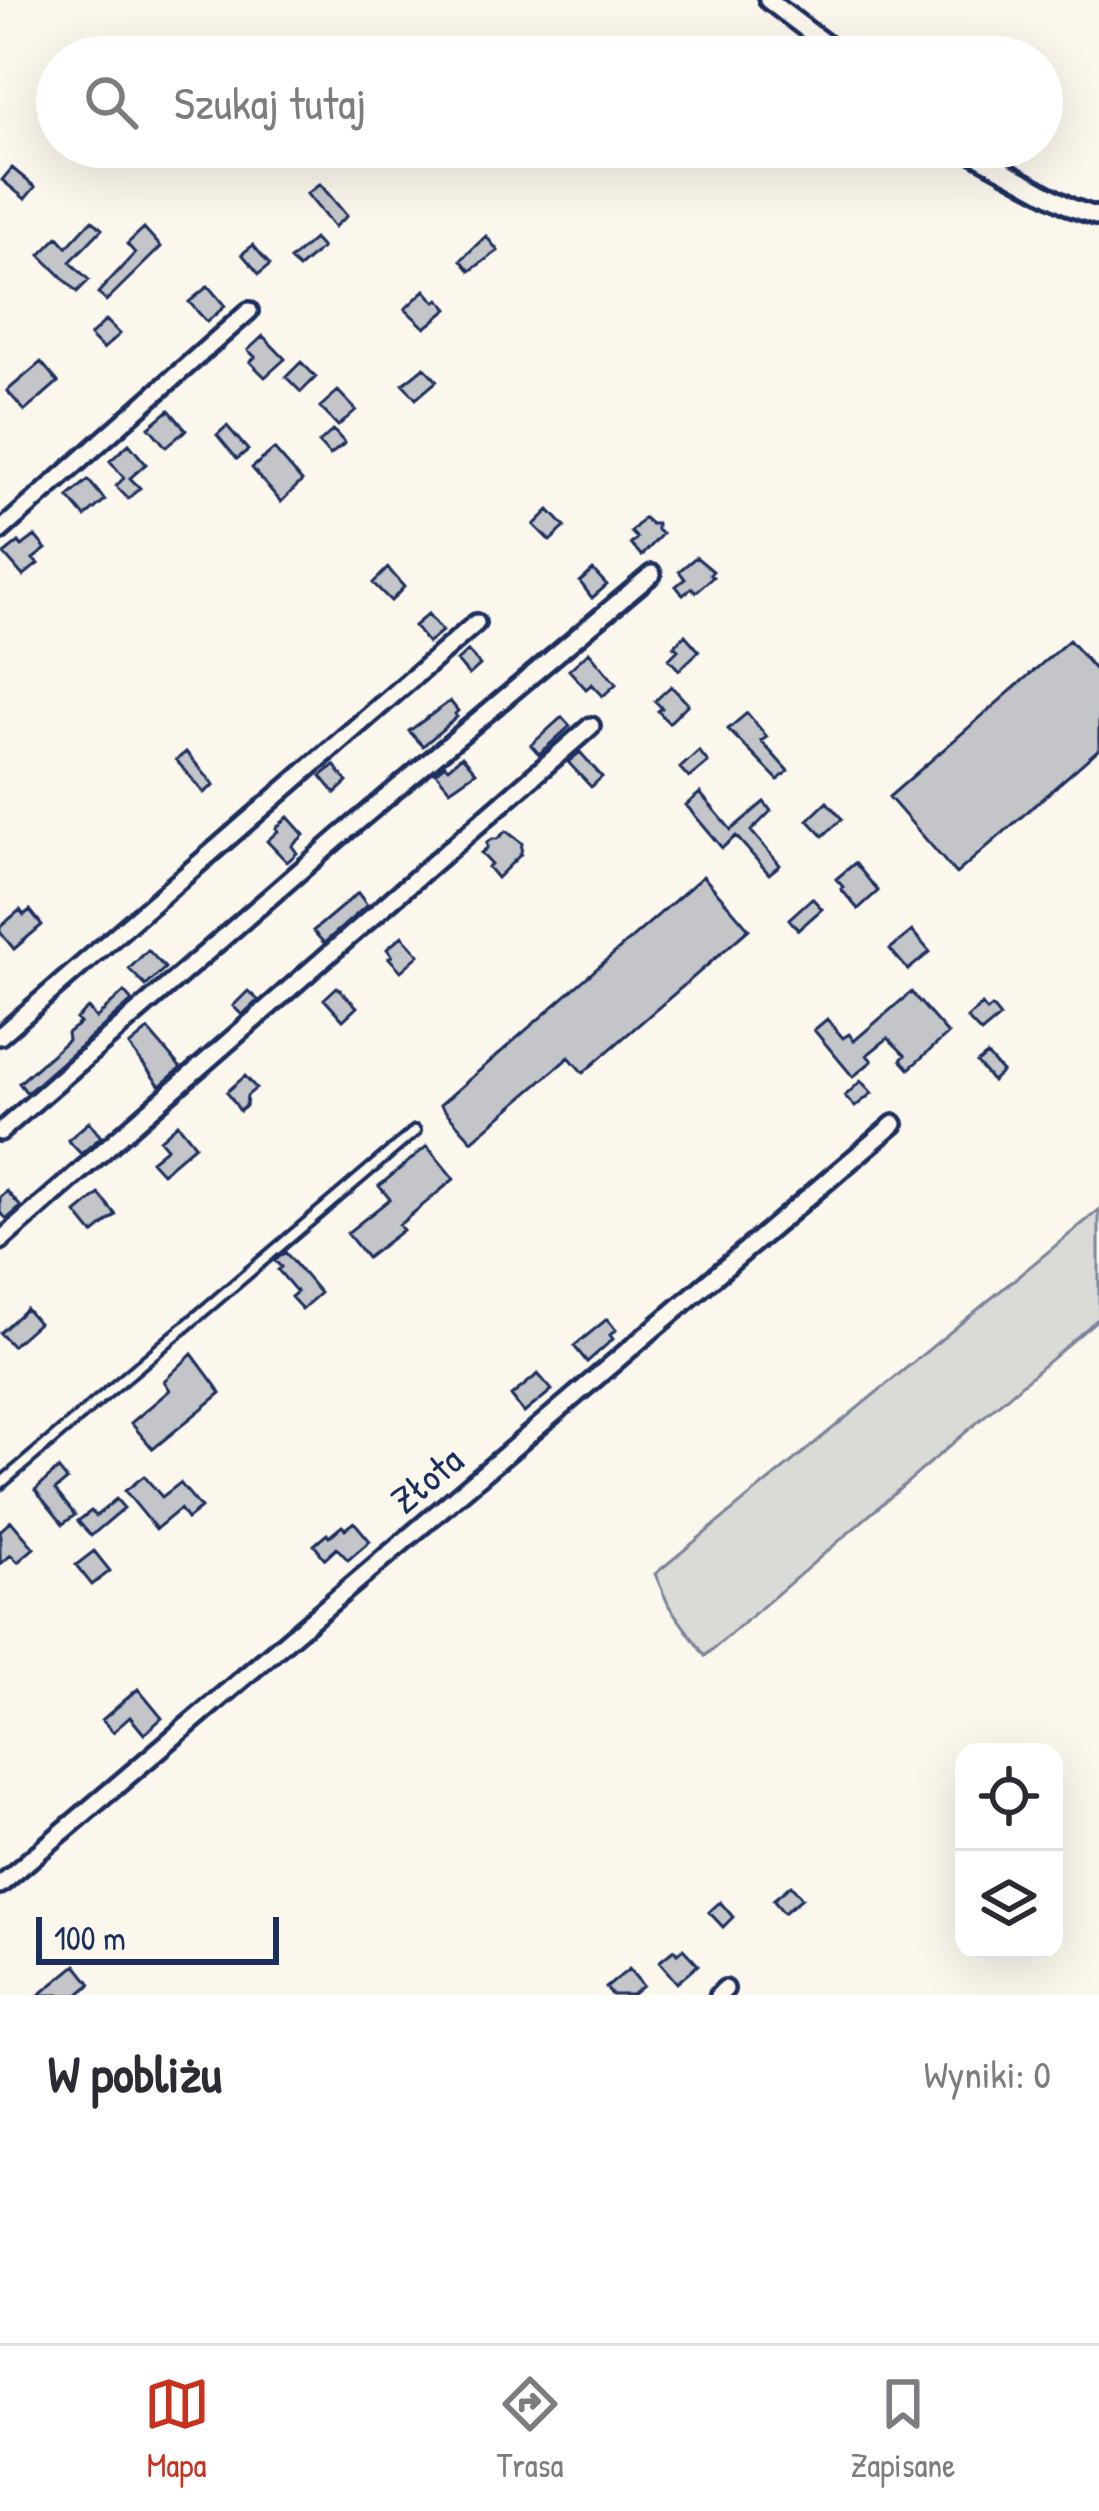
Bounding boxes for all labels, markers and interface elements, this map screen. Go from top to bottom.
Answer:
search box [36,36,1063,168]
icon: search [78,69,144,135]
text: Szukaj tutaj [174,72,366,133]
street label: Złota [379,1433,473,1525]
map controls [955,1743,1063,1959]
button: locate [955,1743,1063,1851]
button: layers [955,1851,1063,1959]
scale bar [36,1911,279,1964]
text: 100 m [54,1916,126,1960]
text: W pobliżu [48,2039,222,2108]
text: Wyniki: 0 [924,2047,1051,2100]
tab: Mapa [144,2371,210,2487]
tab: Trasa [497,2371,563,2487]
tab: Zapisane [851,2371,955,2487]

